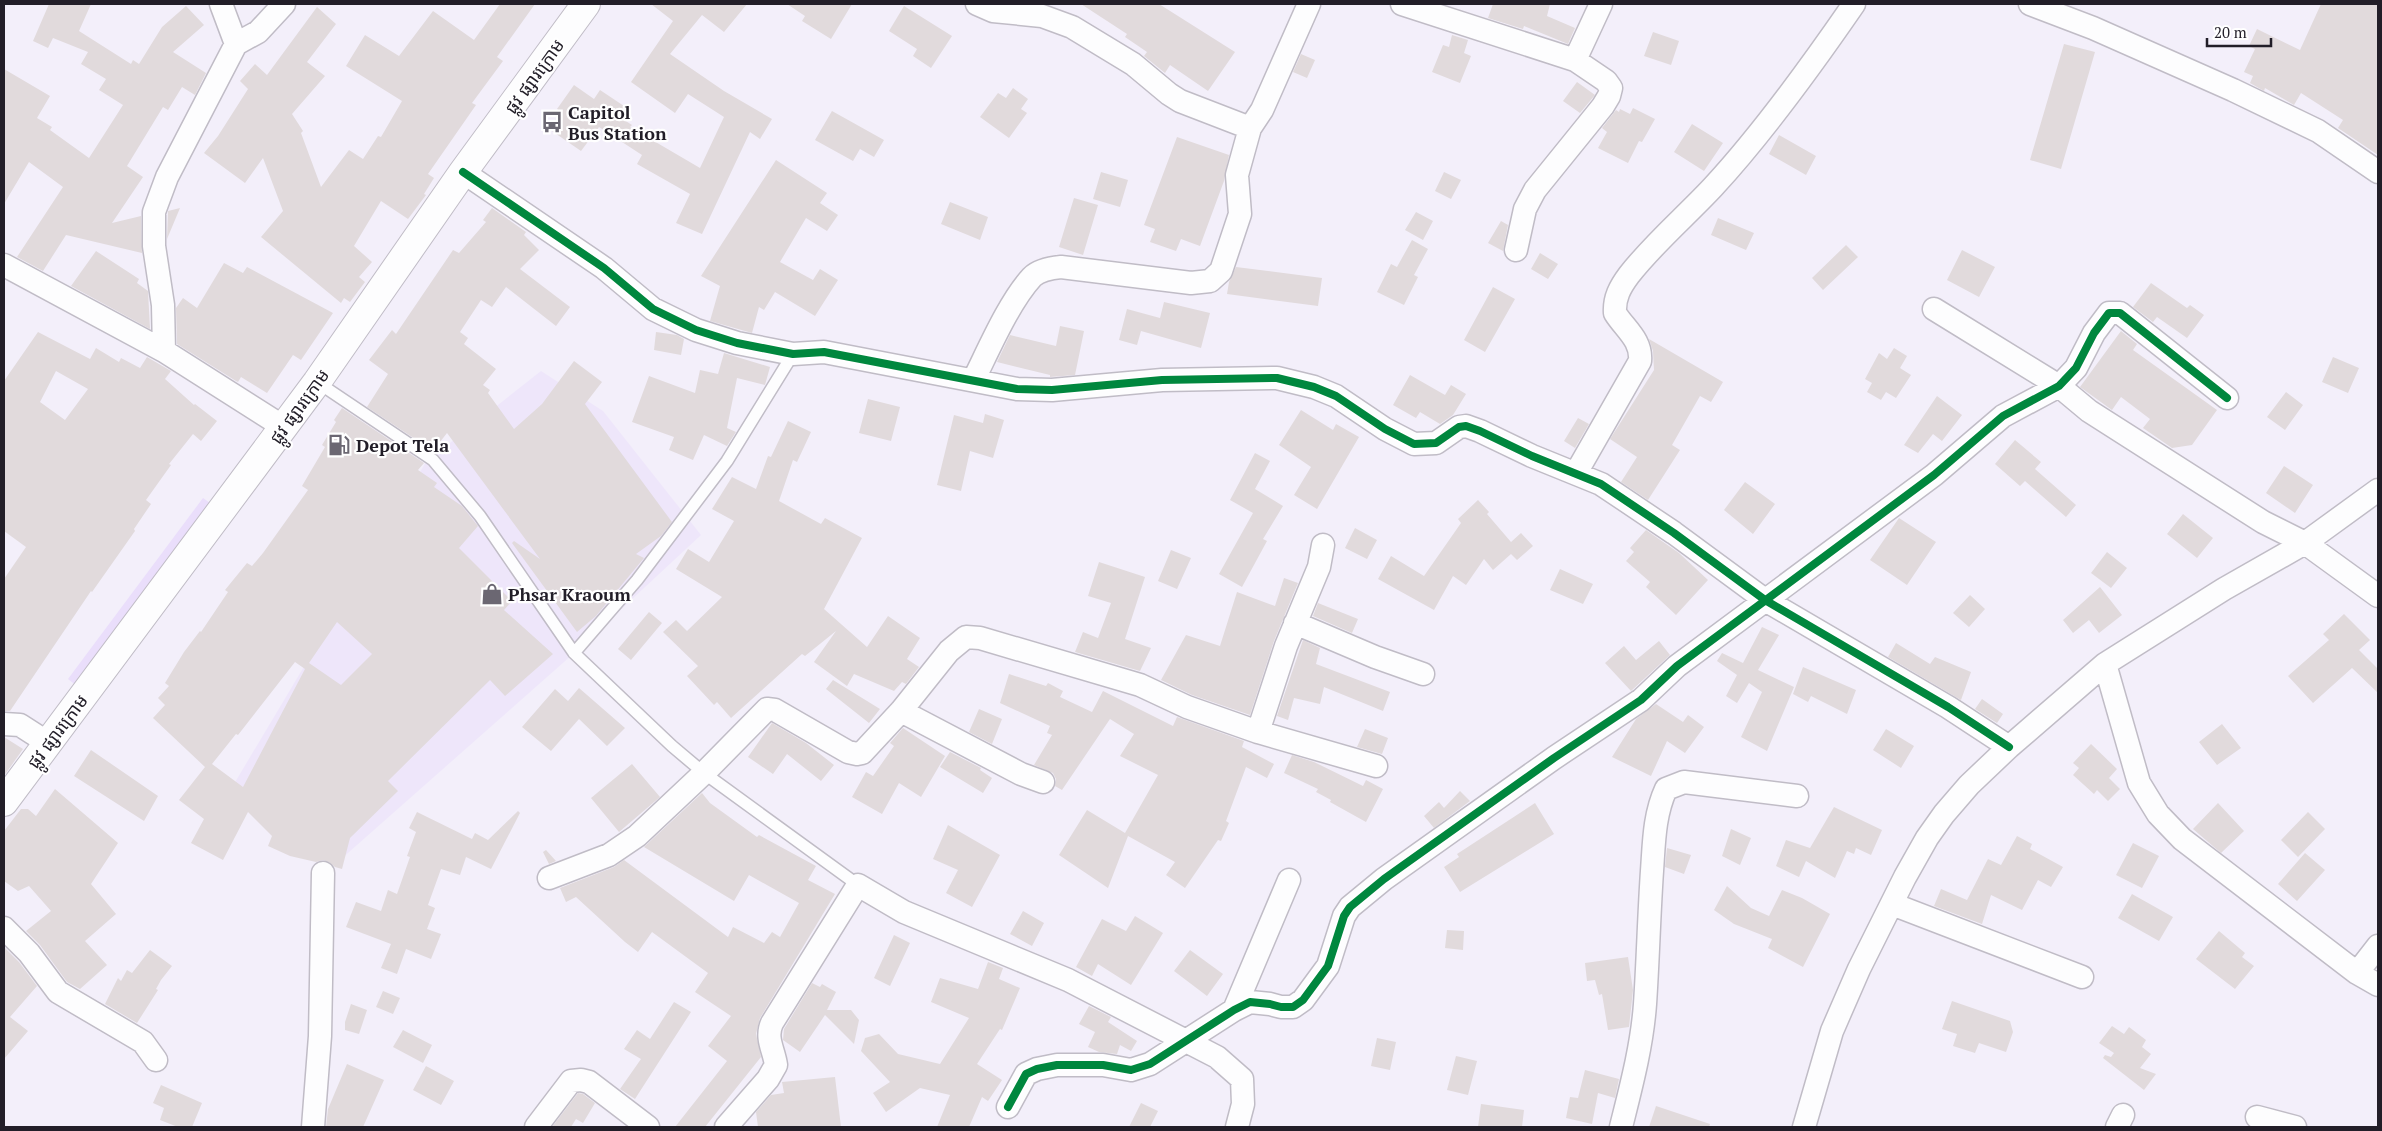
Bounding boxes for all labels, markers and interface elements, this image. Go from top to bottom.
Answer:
scale bar [2207,15,2271,47]
text: 20 m [2214,22,2247,42]
street label: ផ្លូវ ផ្សារក្រោម [499,34,574,121]
place label: Capitol Bus Station [568,100,667,145]
bus stop icon: Capitol Bus Station [539,109,565,135]
street label: ផ្លូវ ផ្សារក្រោម [264,364,339,451]
fuel station icon: Depot Tela [326,432,352,458]
place label: Depot Tela [356,433,449,457]
shop icon: Phsar Kraoum [479,581,505,607]
place label: Phsar Kraoum [508,582,631,606]
street label: ផ្លូវ ផ្សារក្រោម [21,689,97,776]

